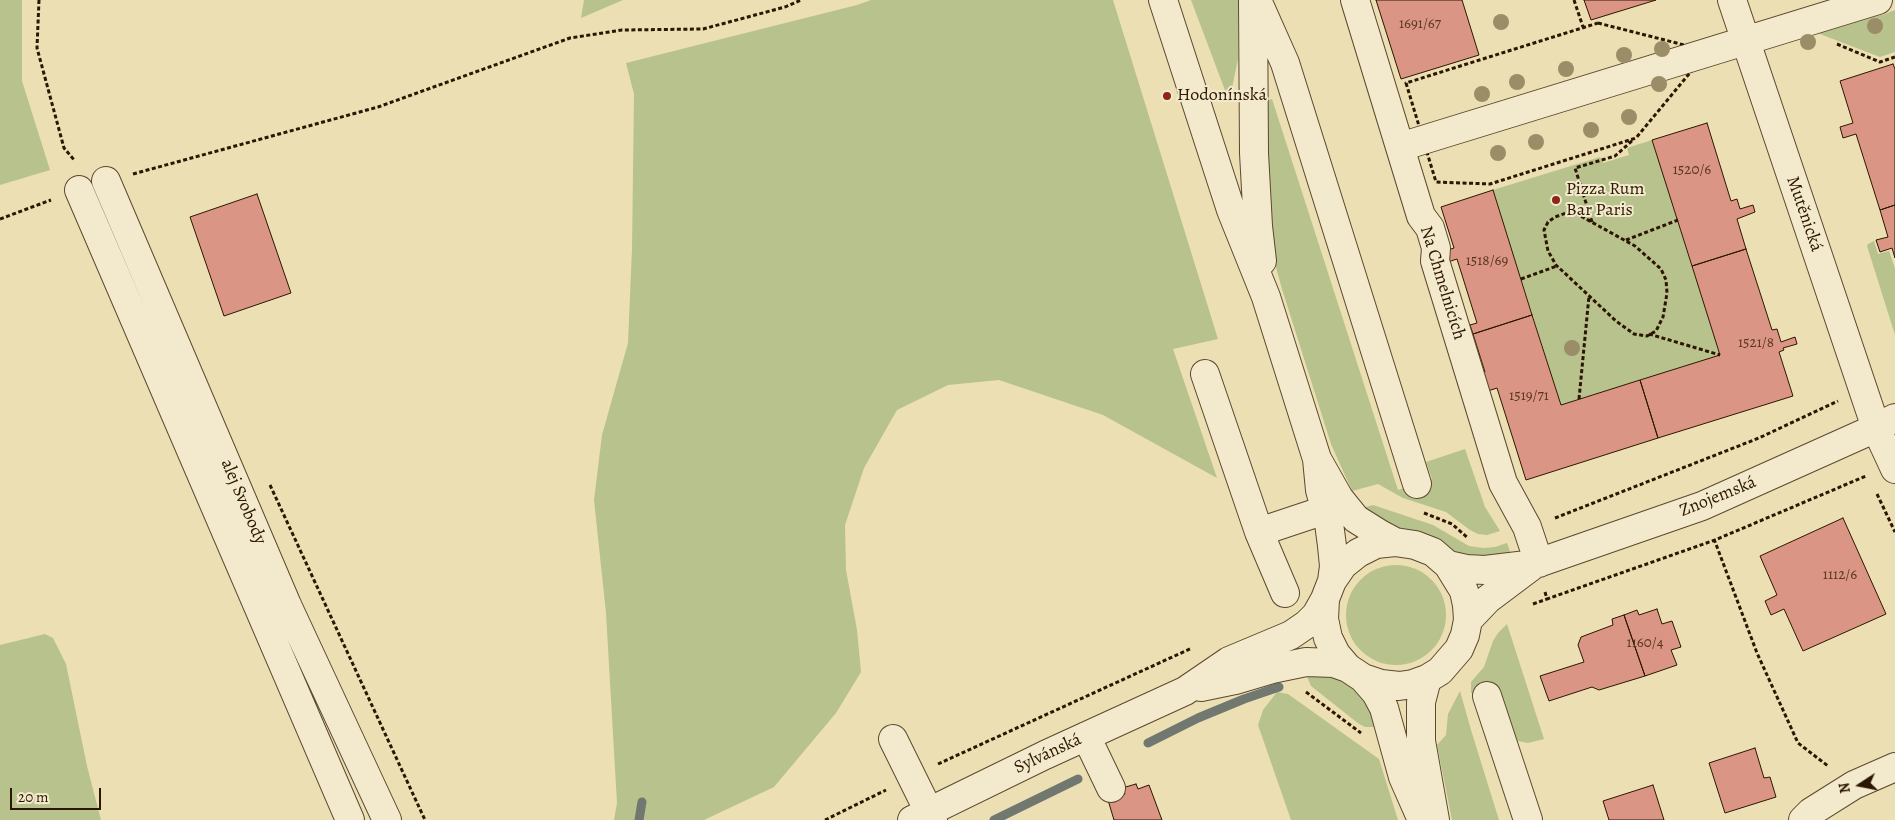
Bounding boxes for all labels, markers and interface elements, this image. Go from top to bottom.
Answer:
house number: 1691/67 [1399,15,1441,33]
place label: Hodonínská [1177,85,1267,107]
marker: Hodonínská [1161,90,1173,102]
house number: 1520/6 [1673,161,1711,179]
street label: Mutěnická [1781,174,1827,254]
place label: Pizza Rum Bar Paris [1566,179,1644,222]
marker: Pizza Rum Bar Paris [1550,194,1562,206]
street label: Na Chmelnicích [1414,224,1470,342]
house number: 1518/69 [1466,252,1508,270]
house number: 1521/8 [1738,334,1774,352]
house number: 1519/71 [1509,387,1549,405]
street label: alej Svobody [215,456,271,548]
street label: Znojemská [1676,472,1760,522]
house number: 1112/6 [1823,566,1857,584]
house number: 1160/4 [1627,634,1663,652]
street label: Sylvánská [1011,729,1085,779]
north arrow [1835,760,1885,810]
scale bar [12,778,104,810]
text: N [1834,781,1855,795]
text: 20 m [18,787,49,807]

